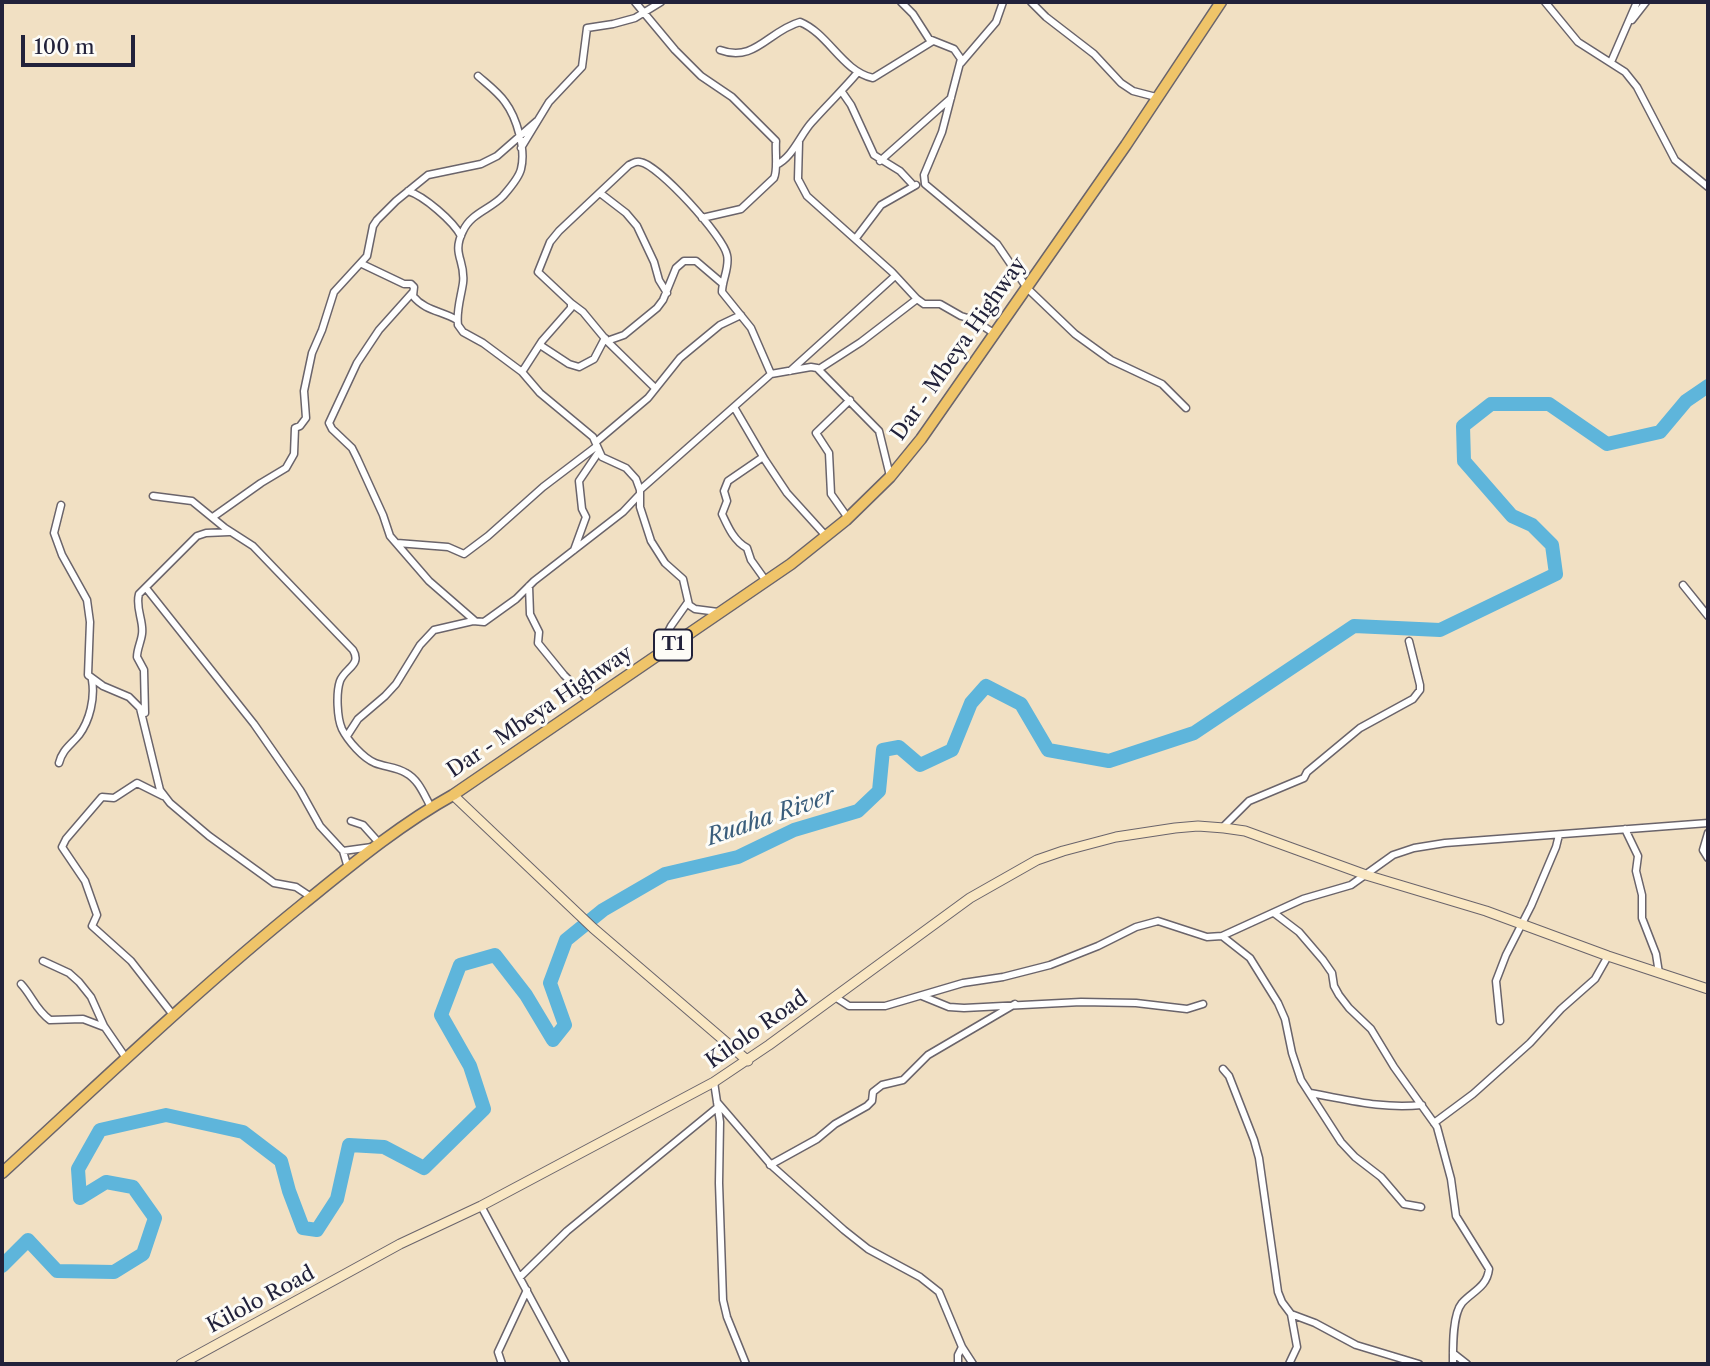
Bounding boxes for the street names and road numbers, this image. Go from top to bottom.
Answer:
street label: Dar - Mbeya Highway [886,253,1032,445]
road number: T1 [654,630,692,660]
street label: Dar - Mbeya Highway [443,641,637,783]
street label: Kilolo Road [701,986,813,1074]
street label: Kilolo Road [203,1261,319,1339]

